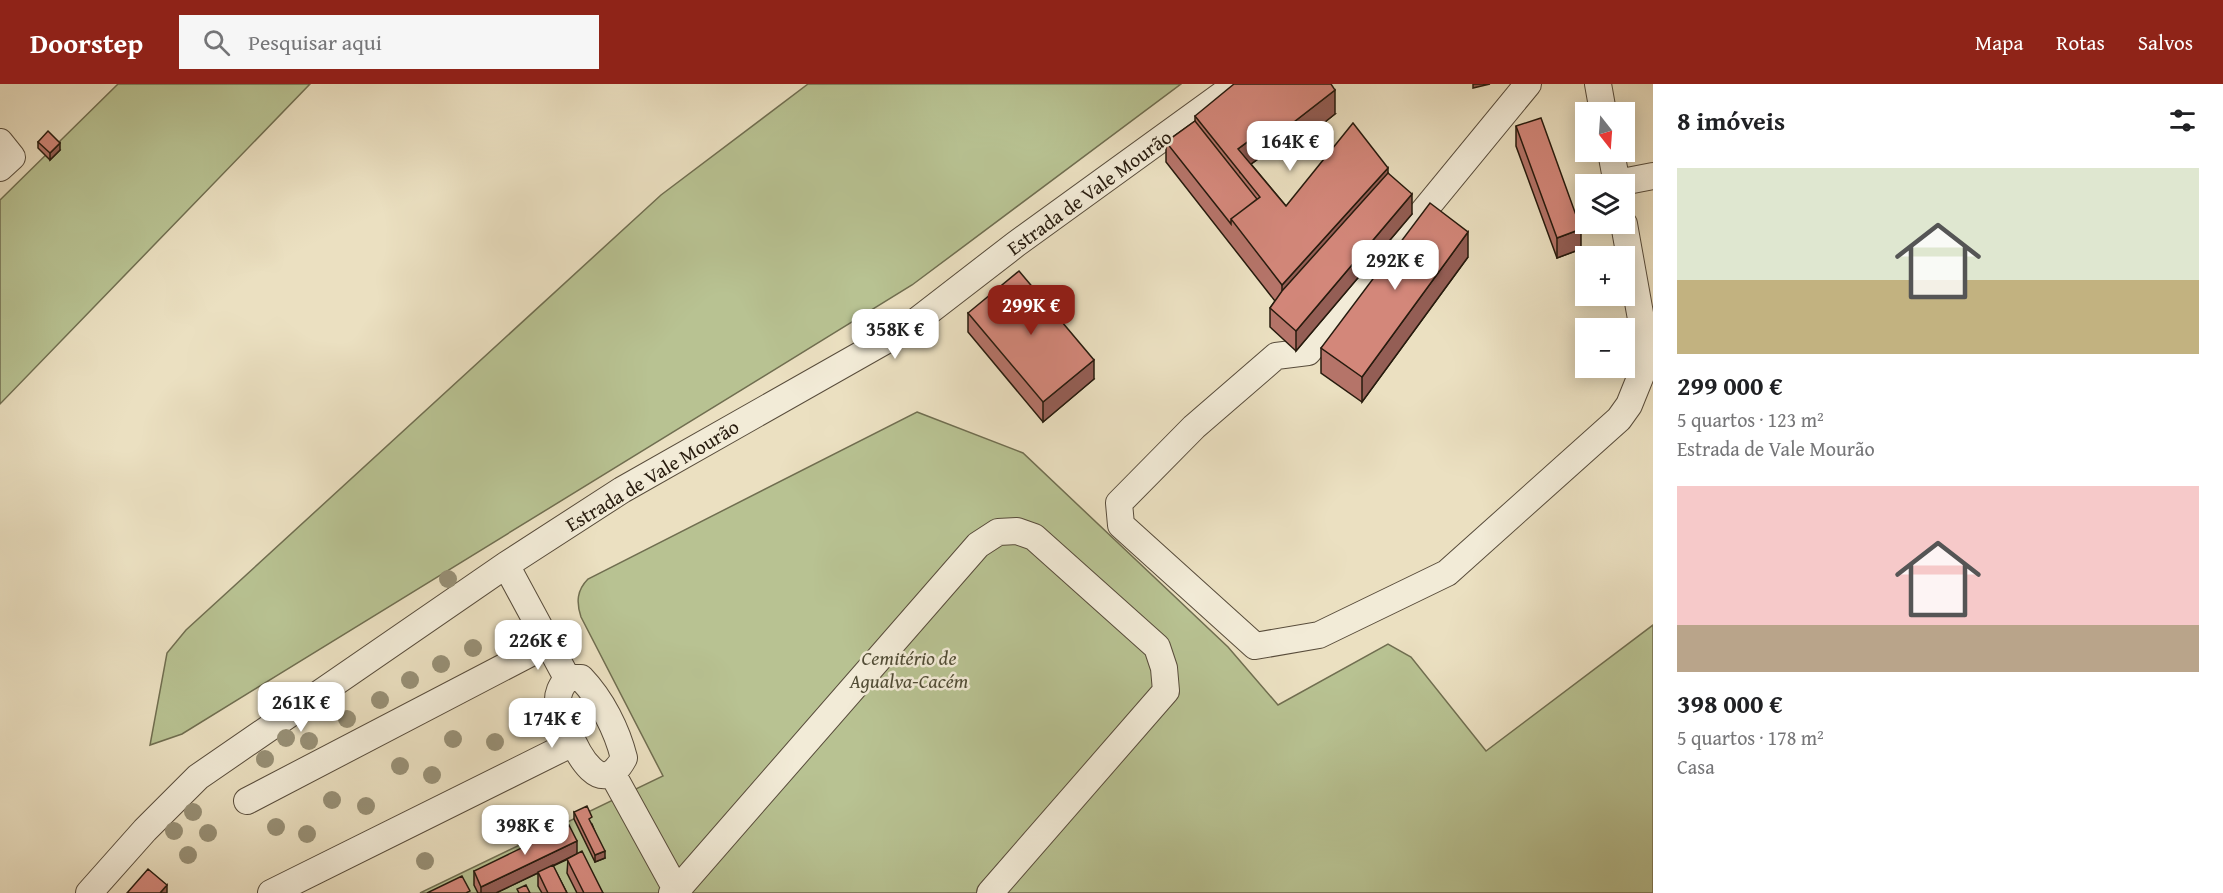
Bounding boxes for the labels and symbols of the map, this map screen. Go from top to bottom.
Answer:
north arrow [1575,102,1635,162]
pin: 164K € [1241,121,1339,172]
street label: Estrada de Vale Mourão [1000,122,1178,262]
pin: 292K € [1346,240,1444,291]
pin: 299K € [982,285,1080,336]
pin: 358K € [846,309,944,360]
street label: Estrada de Vale Mourão [560,412,744,538]
pin: 226K € [489,620,587,671]
park label: Cemitério de Agualva-Cacém [848,643,969,695]
pin: 261K € [252,682,350,733]
pin: 174K € [503,698,601,749]
pin: 398K € [476,805,574,856]

